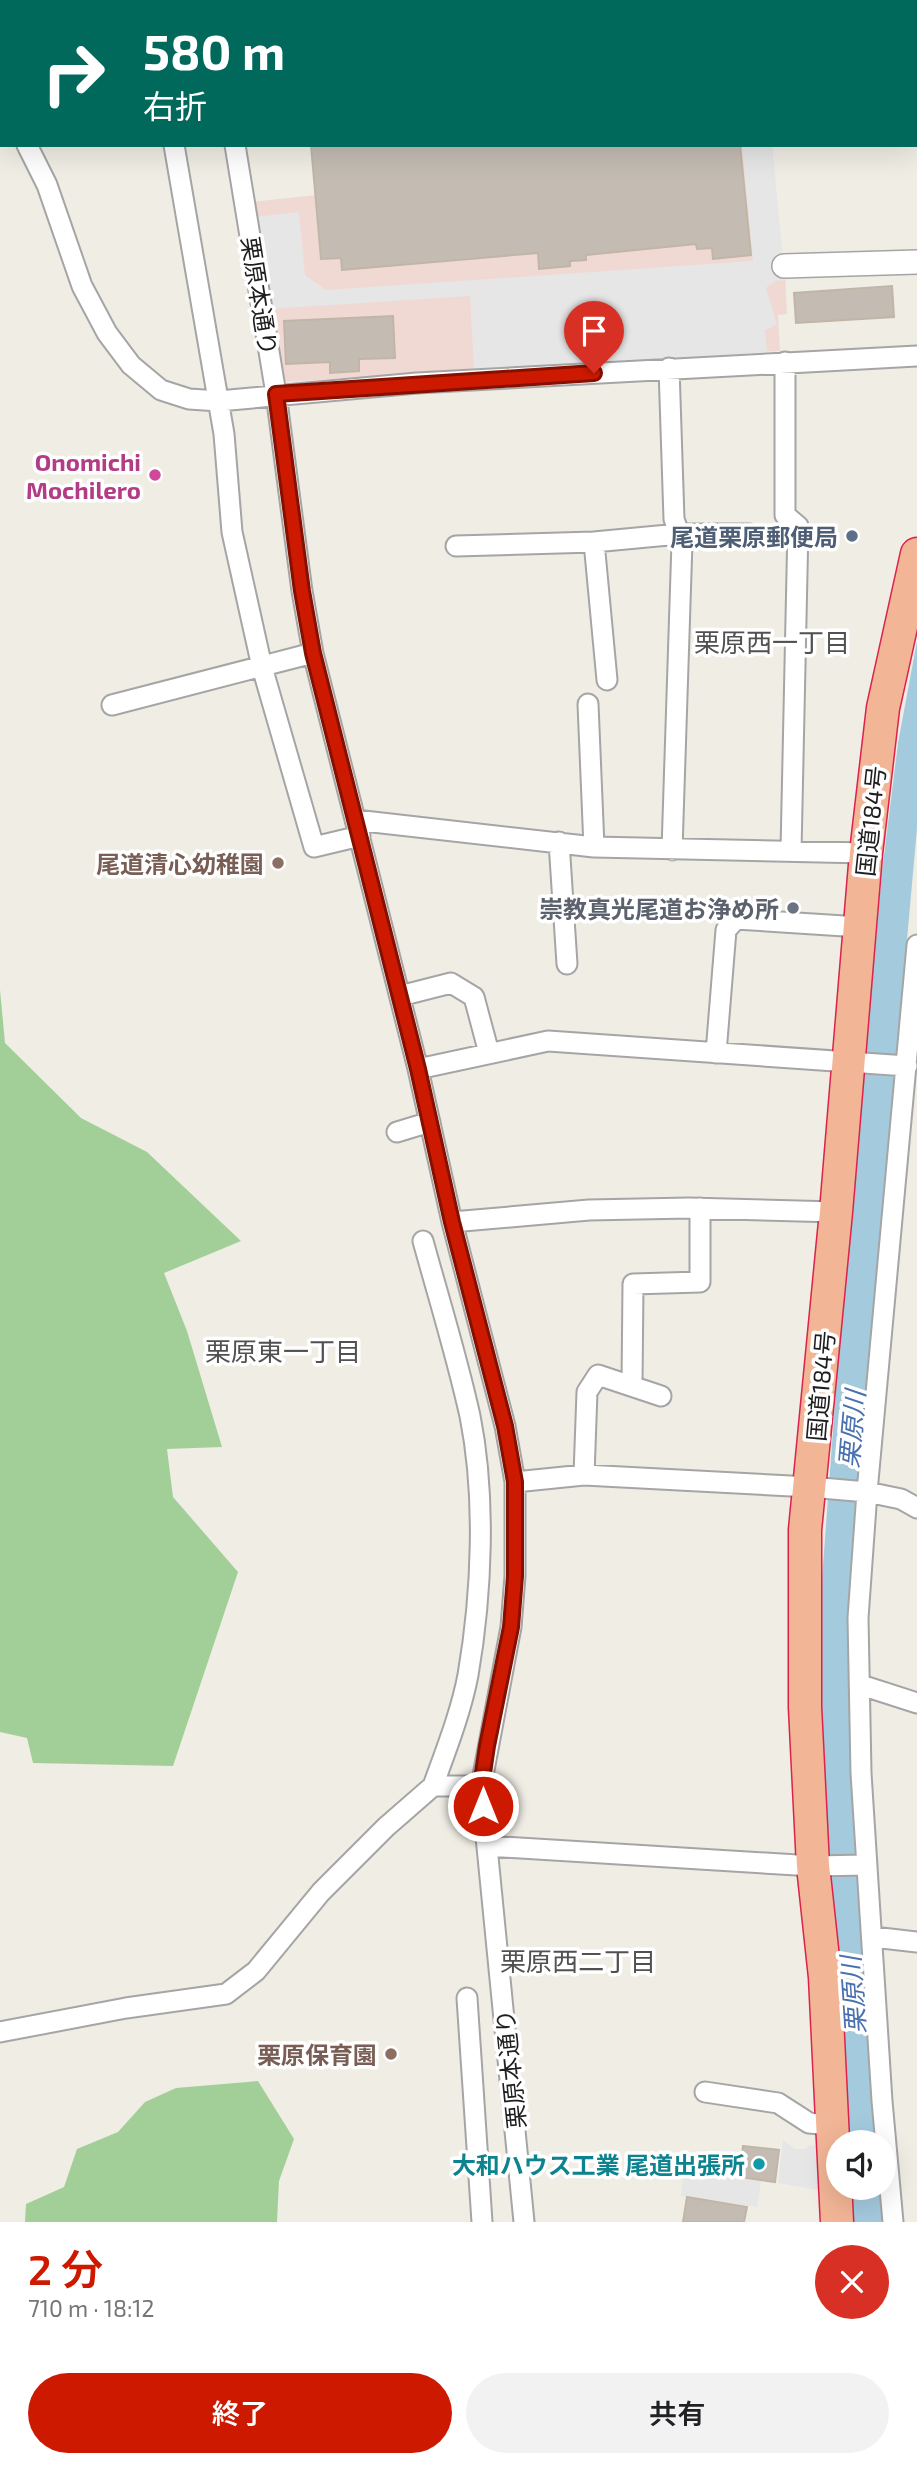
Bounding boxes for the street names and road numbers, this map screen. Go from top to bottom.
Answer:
street label: 栗原本通り [236,234,284,358]
street label: 国道184号 [850,764,890,878]
street label: 国道184号 [801,1330,839,1442]
street label: 栗原本通り [489,2008,531,2130]

